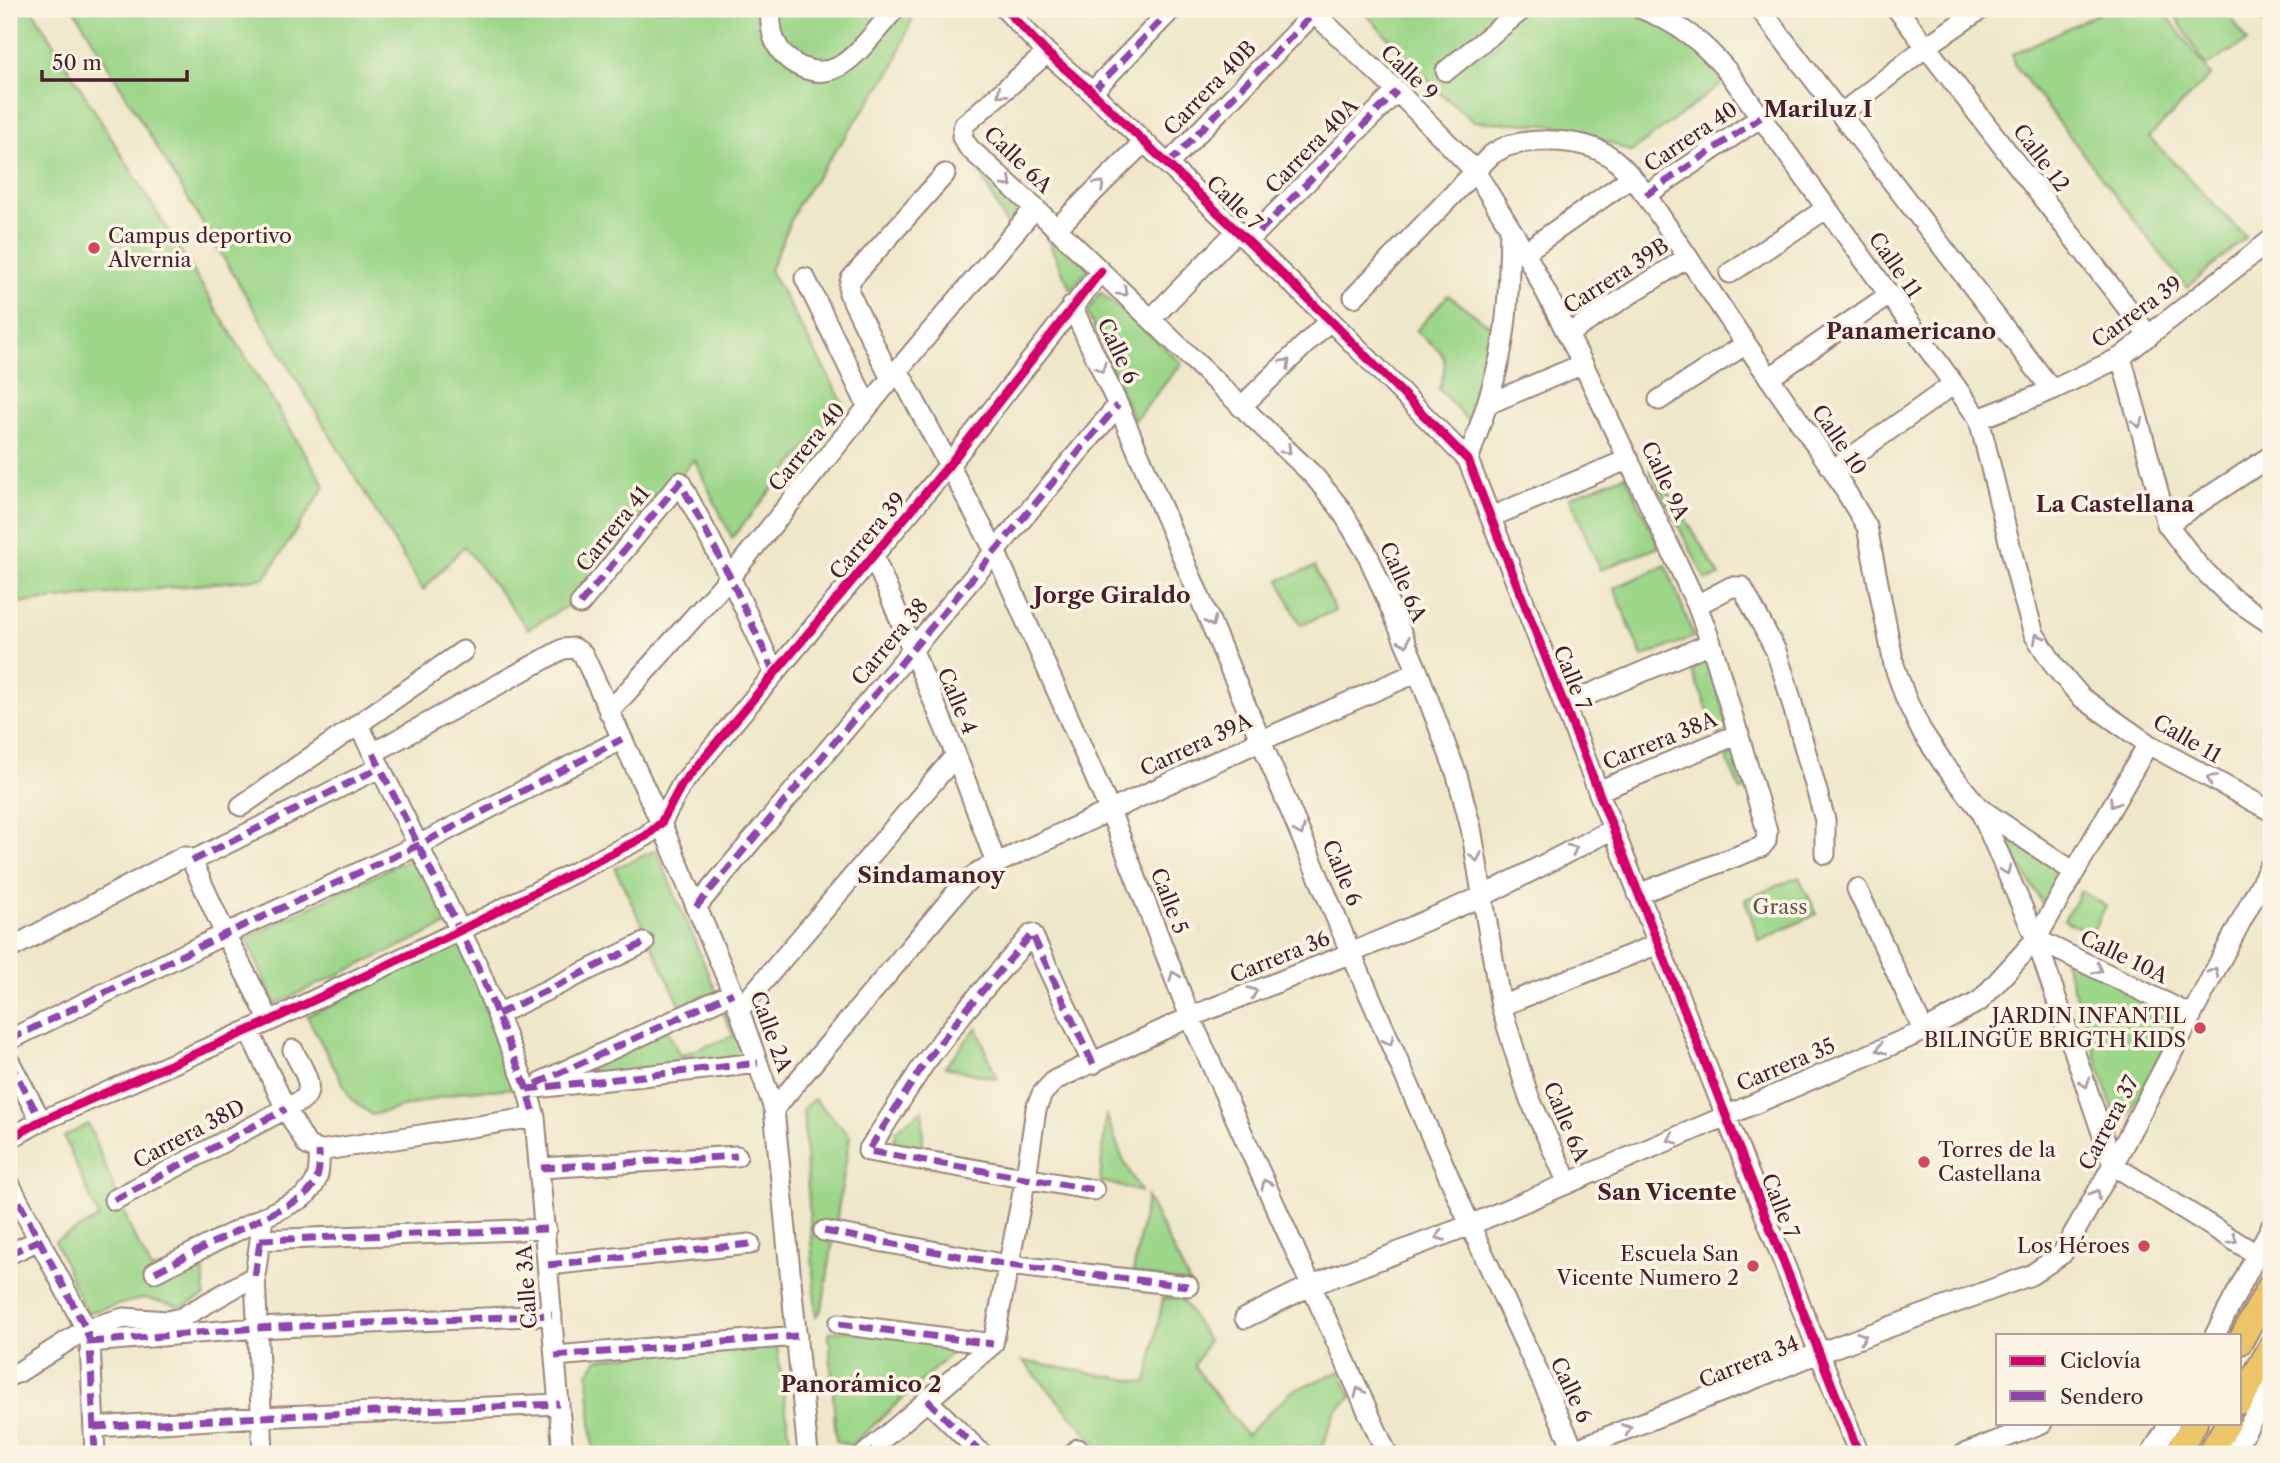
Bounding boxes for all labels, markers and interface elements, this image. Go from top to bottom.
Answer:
street label: Carrera 40B [1158,35,1261,140]
scale bar [42,38,187,82]
street label: Calle 9 [1376,40,1443,106]
text: 50 m [52,50,102,75]
one-way arrow [996,85,1009,97]
street label: Carrera 40A [1260,93,1363,198]
district label: Mariluz I [1764,95,1872,123]
street label: Carrera 40 [1639,96,1742,177]
street label: Calle 12 [2008,119,2075,196]
street label: Calle 6A [979,121,1058,198]
street label: Calle 7 [1201,170,1268,236]
one-way arrow [1000,175,1013,188]
one-way arrow [1092,181,1104,193]
place label: Campus deportivo Alvernia [107,223,292,272]
street label: Calle 11 [1864,227,1927,303]
street label: Carrera 39B [1559,232,1673,319]
marker: Campus deportivo Alvernia [86,240,102,256]
street label: Carrera 39 [2087,270,2187,353]
one-way arrow [1115,284,1128,297]
street label: Calle 6 [1092,314,1144,388]
district label: Panamericano [1826,317,1996,345]
one-way arrow [1277,359,1290,372]
one-way arrow [1093,361,1107,374]
street label: Carrera 40 [763,397,850,496]
street label: Calle 10 [1807,400,1872,480]
one-way arrow [2130,417,2145,429]
street label: Calle 9A [1636,437,1695,525]
one-way arrow [1279,442,1292,455]
street label: Carrera 41 [571,481,655,576]
street label: Carrera 39 [824,487,911,584]
district label: La Castellana [2036,490,2195,518]
street label: Calle 6A [1375,538,1432,626]
district label: Jorge Giraldo [1029,581,1191,609]
street label: Carrera 38 [846,593,933,690]
one-way arrow [1203,615,1217,627]
one-way arrow [2033,633,2046,645]
one-way arrow [1397,634,1411,647]
street label: Calle 7 [1548,642,1597,714]
street label: Calle 4 [932,664,982,738]
street label: Carrera 38A [1599,706,1721,775]
street label: Carrera 39A [1136,708,1256,781]
street label: Calle 11 [2149,709,2226,768]
one-way arrow [2206,774,2219,787]
one-way arrow [2109,796,2122,809]
one-way arrow [1292,824,1306,837]
street label: Calle 6 [1317,836,1368,910]
one-way arrow [1565,844,1578,858]
one-way arrow [1468,851,1483,863]
district label: Sindamanoy [857,861,1006,889]
one-way arrow [1998,862,2012,875]
street label: Calle 5 [1146,864,1193,937]
park label: Grass [1752,894,1808,919]
street label: Carrera 36 [1226,925,1333,988]
street label: Calle 10A [2076,925,2173,989]
one-way arrow [2091,961,2103,975]
one-way arrow [2206,966,2219,979]
one-way arrow [1168,971,1182,983]
one-way arrow [1247,987,1259,1001]
street label: Calle 2A [745,988,798,1076]
place label: JARDIN INFANTIL BILINGÜE BRIGTH KIDS [1924,1003,2186,1052]
marker: JARDIN INFANTIL BILINGÜE BRIGTH KIDS [2192,1020,2208,1036]
street label: Carrera 35 [1733,1033,1839,1096]
one-way arrow [1381,1034,1395,1046]
one-way arrow [1876,1041,1889,1055]
street label: Carrera 37 [2073,1071,2144,1174]
one-way arrow [2077,1076,2091,1088]
street label: Calle 6A [1538,1078,1595,1166]
street label: Carrera 38D [129,1094,249,1173]
one-way arrow [1667,1131,1680,1145]
place label: Torres de la Castellana [1938,1137,2057,1186]
marker: Torres de la Castellana [1916,1154,1932,1170]
street label: Calle 7 [1756,1170,1805,1242]
district label: San Vicente [1597,1178,1737,1206]
one-way arrow [1260,1179,1274,1192]
one-way arrow [2088,1189,2101,1202]
one-way arrow [1434,1228,1446,1242]
one-way arrow [2225,1231,2238,1244]
place label: Los Héroes [2017,1233,2130,1258]
marker: Los Héroes [2136,1238,2152,1254]
place label: Escuela San Vicente Numero 2 [1556,1241,1739,1290]
street label: Calle 3A [511,1244,542,1330]
marker: Escuela San Vicente Numero 2 [1745,1258,1761,1274]
street label: Carrera 34 [1695,1330,1802,1393]
one-way arrow [1855,1331,1867,1345]
legend [1996,1334,2242,1424]
text: Ciclovía [2060,1348,2142,1373]
street label: Calle 6 [1545,1353,1597,1427]
district label: Panorámico 2 [780,1370,942,1398]
text: Sendero [2060,1384,2144,1409]
one-way arrow [1353,1387,1367,1399]
one-way arrow [1621,1424,1633,1438]

